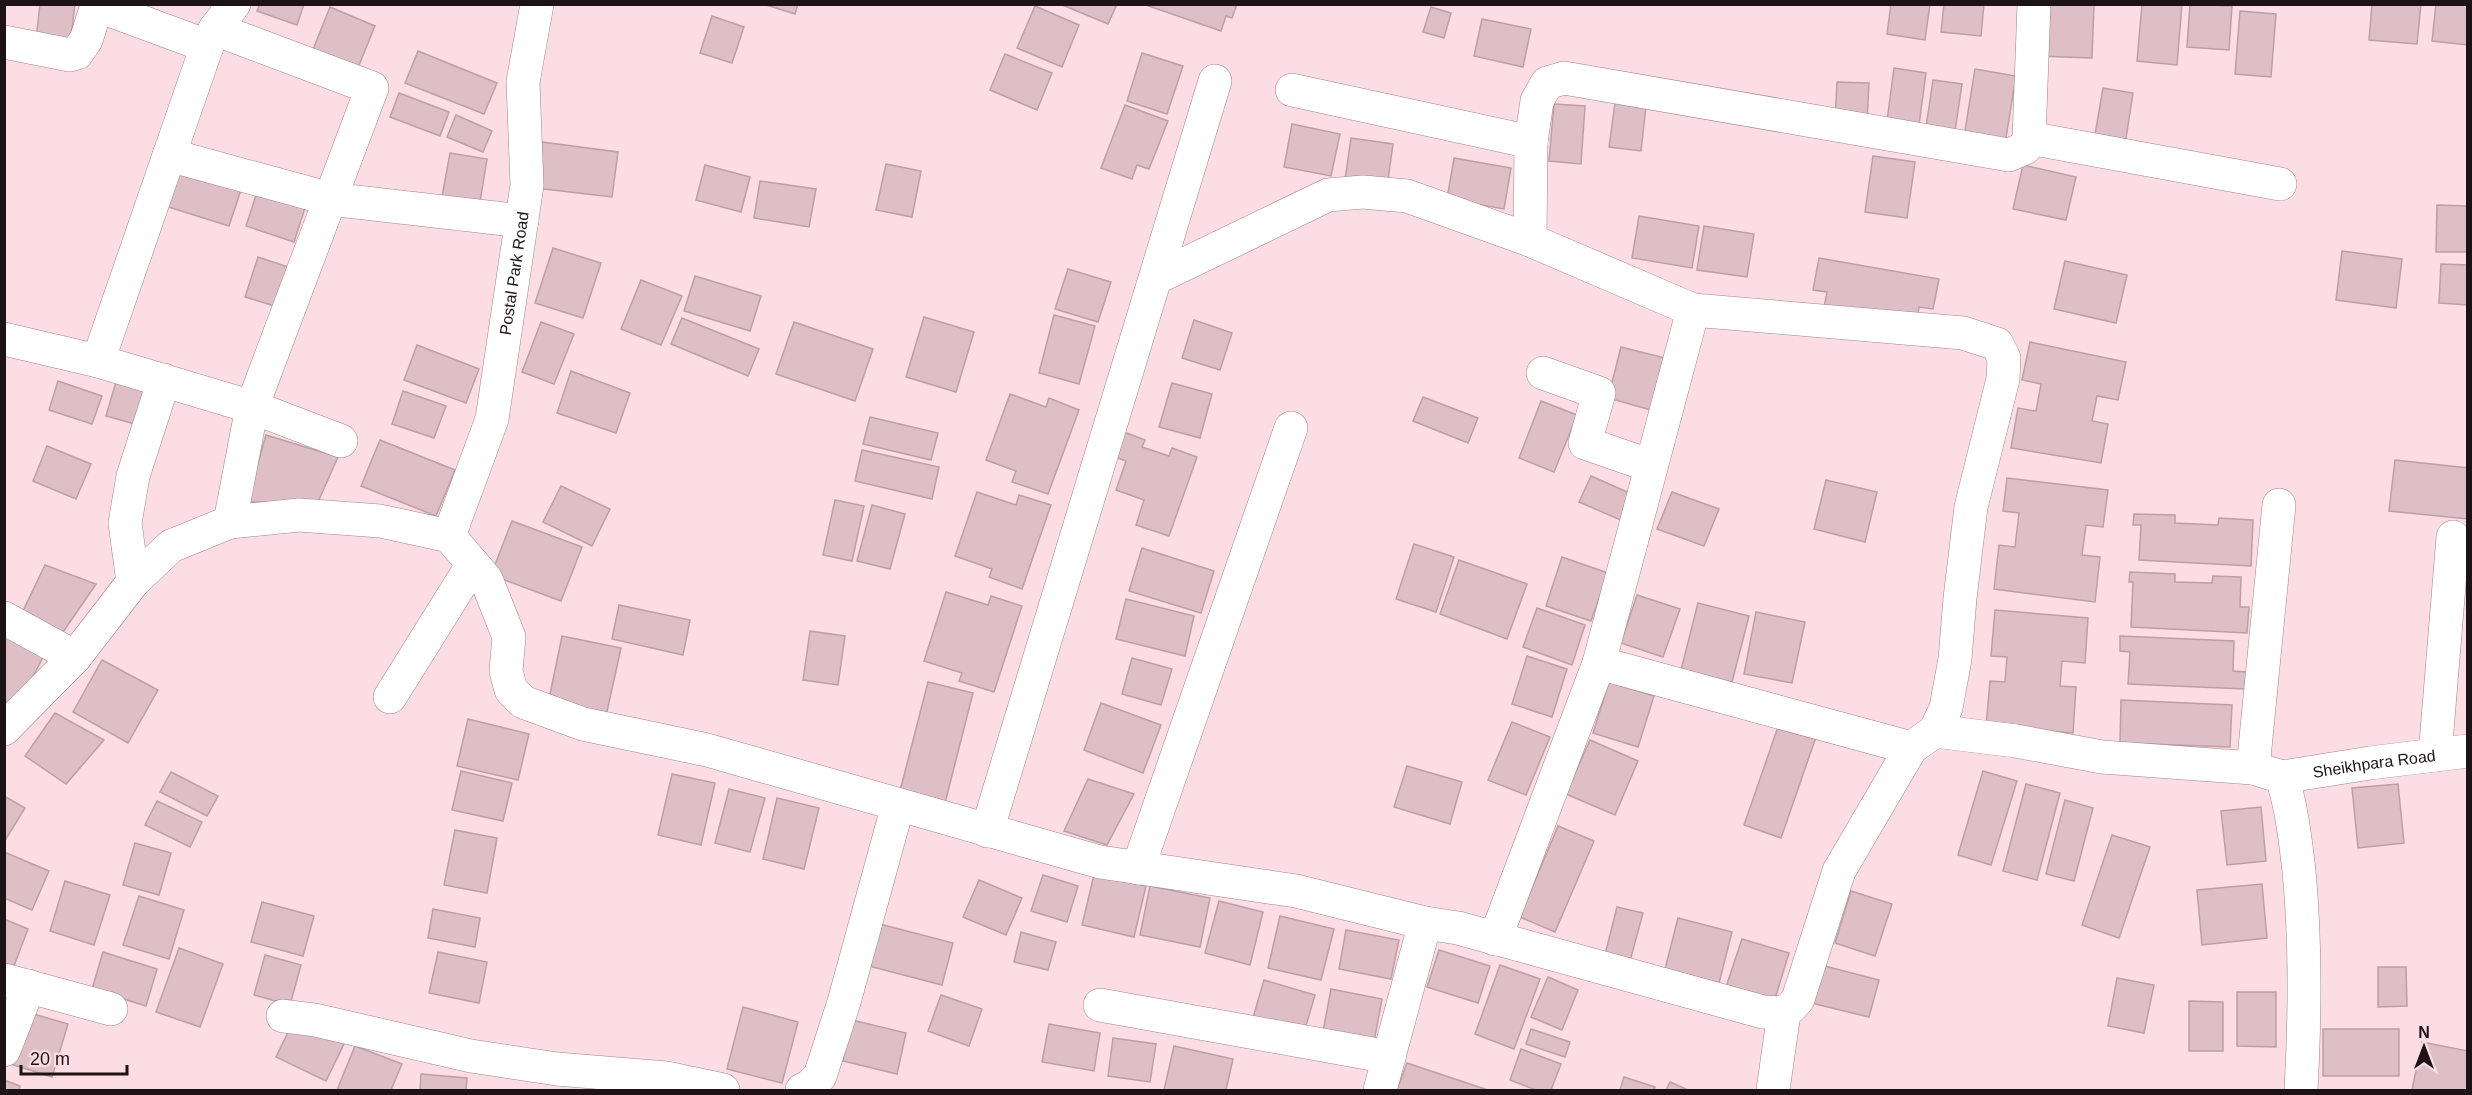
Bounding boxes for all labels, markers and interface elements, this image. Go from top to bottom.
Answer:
street label: Postal Park Road [496,210,531,336]
street label: Sheikhpara Road [2312,747,2436,780]
north arrow [2394,1017,2454,1077]
text: N [2418,1024,2430,1041]
scale bar [21,1038,128,1076]
text: 20 m [30,1049,70,1069]

